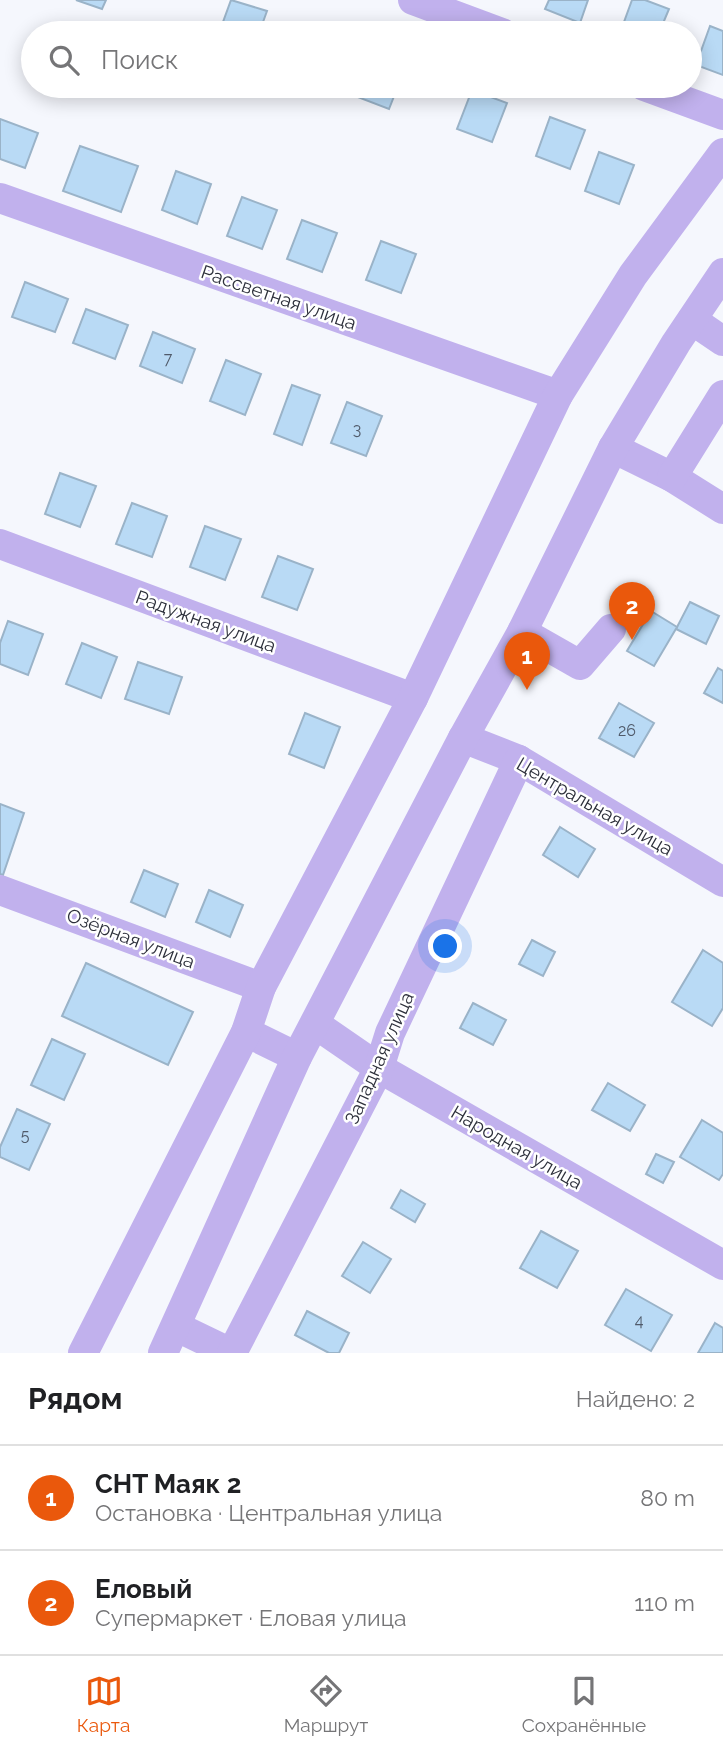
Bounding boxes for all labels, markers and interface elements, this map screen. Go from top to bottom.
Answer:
search box [21,21,702,98]
icon: search [45,41,83,79]
text: Поиск [101,45,178,75]
street label: Рассветная улица [199,260,359,334]
house number: 7 [164,349,173,368]
house number: 3 [353,420,361,439]
pin: 2 [609,582,655,640]
street label: Радужная улица [133,585,279,657]
pin: 1 [504,632,550,690]
house number: 26 [618,721,636,740]
street label: Центральная улица [513,752,677,860]
street label: Озёрная улица [64,903,198,973]
your location [428,929,462,963]
street label: Западная улица [340,989,418,1127]
street label: Народная улица [448,1101,586,1193]
house number: 5 [21,1126,30,1145]
house number: 4 [635,1311,644,1330]
text: Рядом [28,1381,122,1416]
text: Найдено: 2 [576,1385,695,1412]
text: СНТ Маяк 2 [95,1469,241,1499]
text: 1 [45,1484,57,1511]
text: 80 m [640,1484,695,1511]
text: Остановка · Центральная улица [95,1499,442,1526]
text: Еловый [95,1574,192,1604]
text: 2 [45,1589,57,1616]
text: 110 m [634,1589,695,1616]
text: Супермаркет · Еловая улица [95,1604,407,1631]
tab: Карта [77,1672,130,1736]
tab: Маршрут [284,1672,368,1736]
tab: Сохранённые [522,1672,646,1736]

